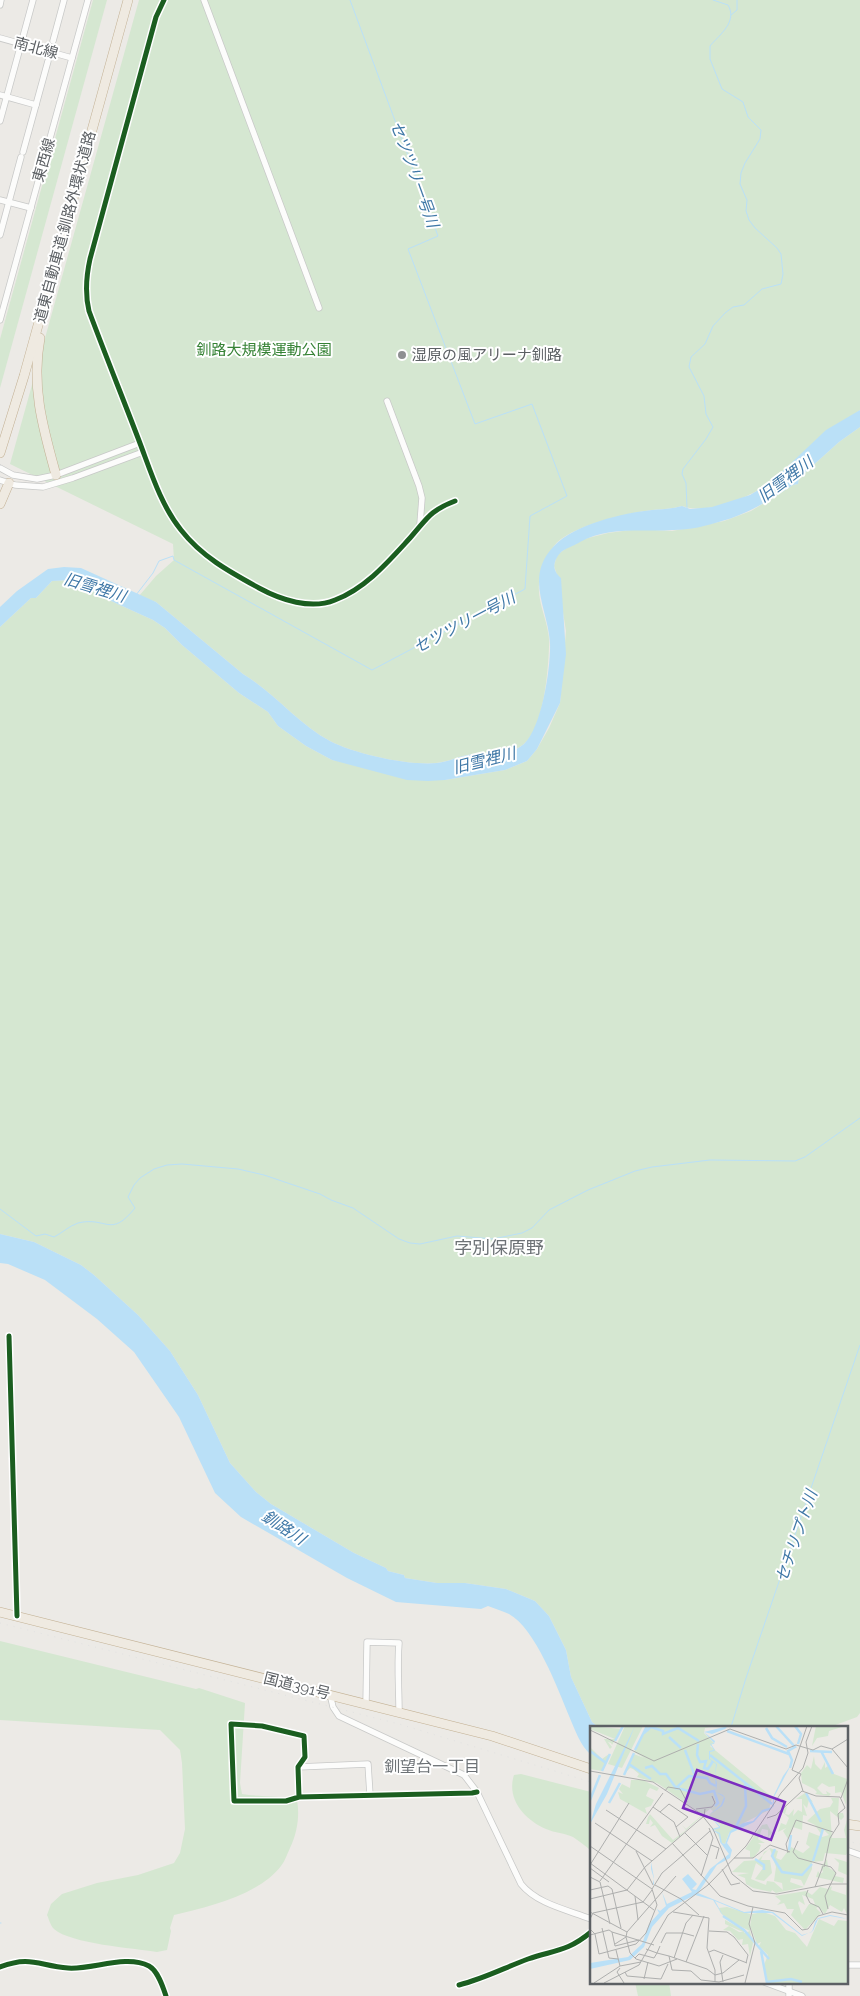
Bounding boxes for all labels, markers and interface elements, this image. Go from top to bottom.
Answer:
street label: 南北線 [12,33,60,63]
water label: セツツリ一号川 [386,118,443,232]
street label: 道東自動車道;釧路外環状道路 [31,129,99,325]
street label: 東西線 [29,136,59,184]
park label: 釧路大規模運動公園 [196,341,332,359]
place label: 湿原の風アリーナ釧路 [412,346,562,364]
marker: 湿原の風アリーナ釧路 [396,349,408,361]
water label: 旧雪裡川 [754,451,818,506]
water label: 旧雪裡川 [61,569,130,607]
water label: セツツリ一号川 [410,587,520,657]
water label: 旧雪裡川 [451,743,519,777]
district label: 字別保原野 [454,1237,544,1258]
water label: セチリプト川 [772,1486,822,1585]
water label: 釧路川 [258,1506,311,1550]
street label: 国道391号 [262,1669,332,1703]
inset map [590,1726,848,1984]
district label: 釧望台一丁目 [384,1757,480,1776]

